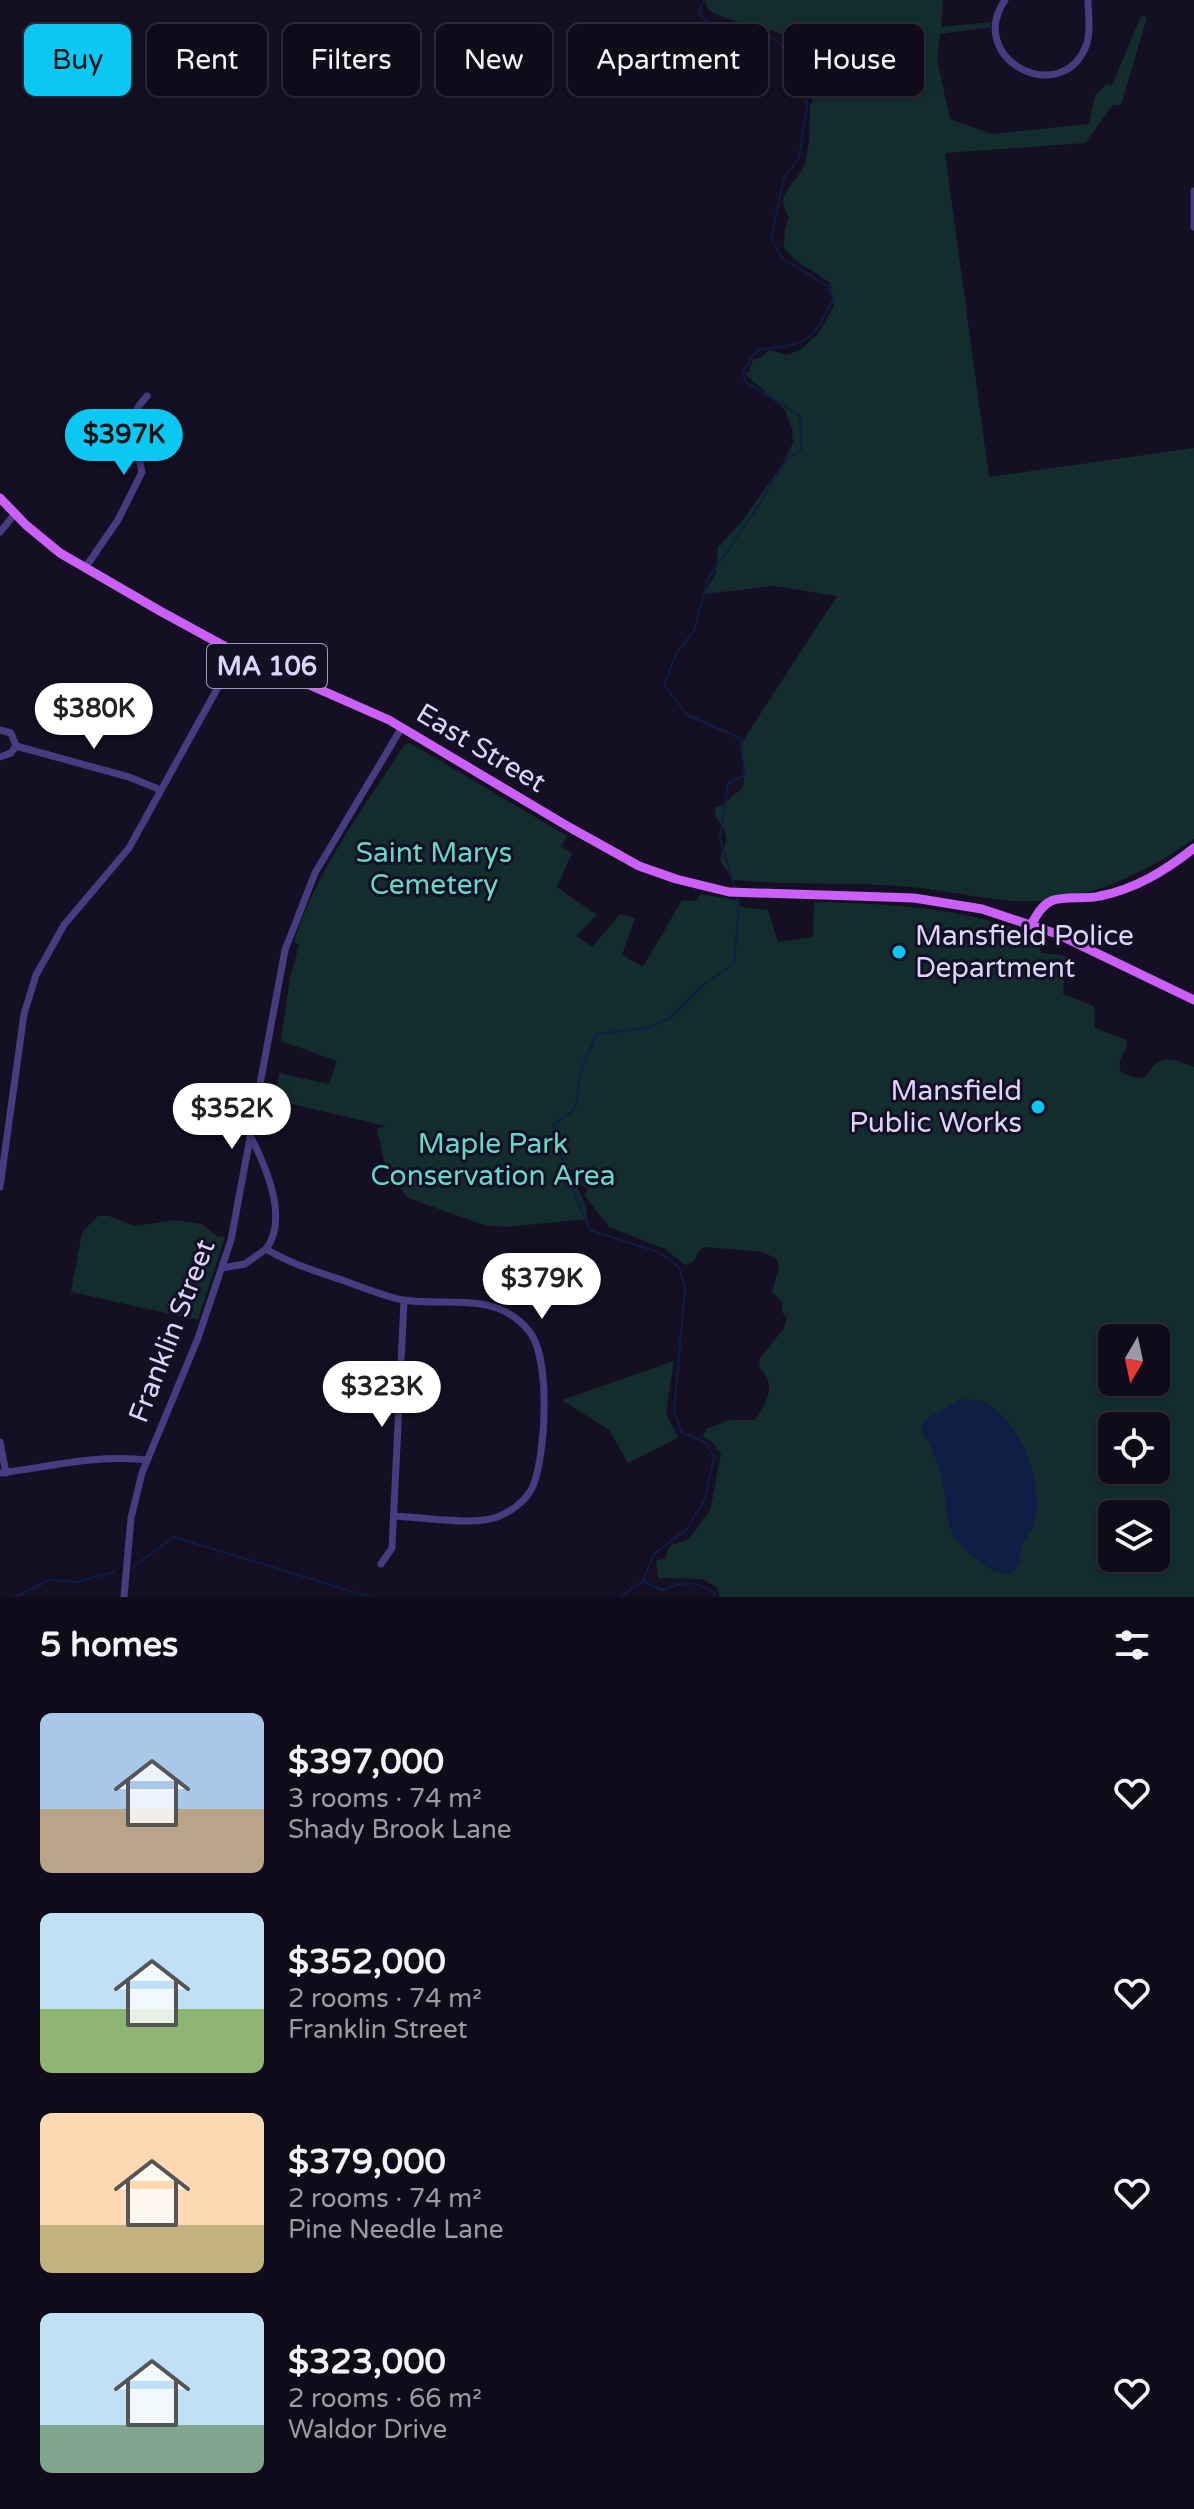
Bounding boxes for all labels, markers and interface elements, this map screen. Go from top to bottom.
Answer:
chip: Buy [24,24,131,96]
chip: Rent [147,24,267,96]
chip: Filters [283,24,420,96]
chip: New [436,24,552,96]
chip: Apartment [568,24,768,96]
chip: House [784,24,924,96]
pin: $397K [68,409,180,477]
text: $397K [83,419,165,450]
road number: MA 106 [207,644,327,688]
pin: $380K [38,683,150,751]
text: $380K [53,693,135,724]
street label: East Street [410,696,552,800]
park label: Saint Marys Cemetery [356,836,512,902]
place label: Mansfield Police Department [915,919,1134,985]
marker: Mansfield Police Department [890,943,908,961]
place label: Mansfield Public Works [849,1074,1022,1140]
pin: $352K [176,1083,288,1151]
text: $352K [191,1093,273,1124]
marker: Mansfield Public Works [1029,1098,1047,1116]
park label: Maple Park Conservation Area [371,1127,615,1193]
street label: Franklin Street [121,1234,223,1427]
pin: $379K [486,1253,598,1321]
text: $379K [501,1263,583,1294]
north arrow [1098,1324,1170,1396]
map controls [1098,1324,1170,1572]
pin: $323K [326,1361,438,1429]
text: $323K [341,1371,423,1402]
button: locate [1098,1412,1170,1484]
button: layers [1098,1500,1170,1572]
icon: filters [1110,1623,1154,1667]
text: 5 homes [40,1625,178,1666]
text: $397,000 [288,1742,444,1783]
icon: home [104,1745,200,1841]
icon: heart [1110,1771,1154,1815]
text: 3 rooms · 74 m² [288,1783,482,1814]
text: Shady Brook Lane [288,1814,511,1845]
text: $352,000 [288,1942,446,1983]
icon: home [104,1945,200,2041]
icon: heart [1110,1971,1154,2015]
text: 2 rooms · 74 m² [288,1983,482,2014]
text: Franklin Street [288,2014,468,2045]
text: $379,000 [288,2142,446,2183]
icon: home [104,2145,200,2241]
icon: heart [1110,2171,1154,2215]
text: 2 rooms · 74 m² [288,2183,482,2214]
text: Pine Needle Lane [288,2214,504,2245]
text: $323,000 [288,2342,446,2383]
icon: home [104,2345,200,2441]
icon: heart [1110,2371,1154,2415]
text: 2 rooms · 66 m² [288,2383,482,2414]
text: Waldor Drive [288,2414,447,2445]

